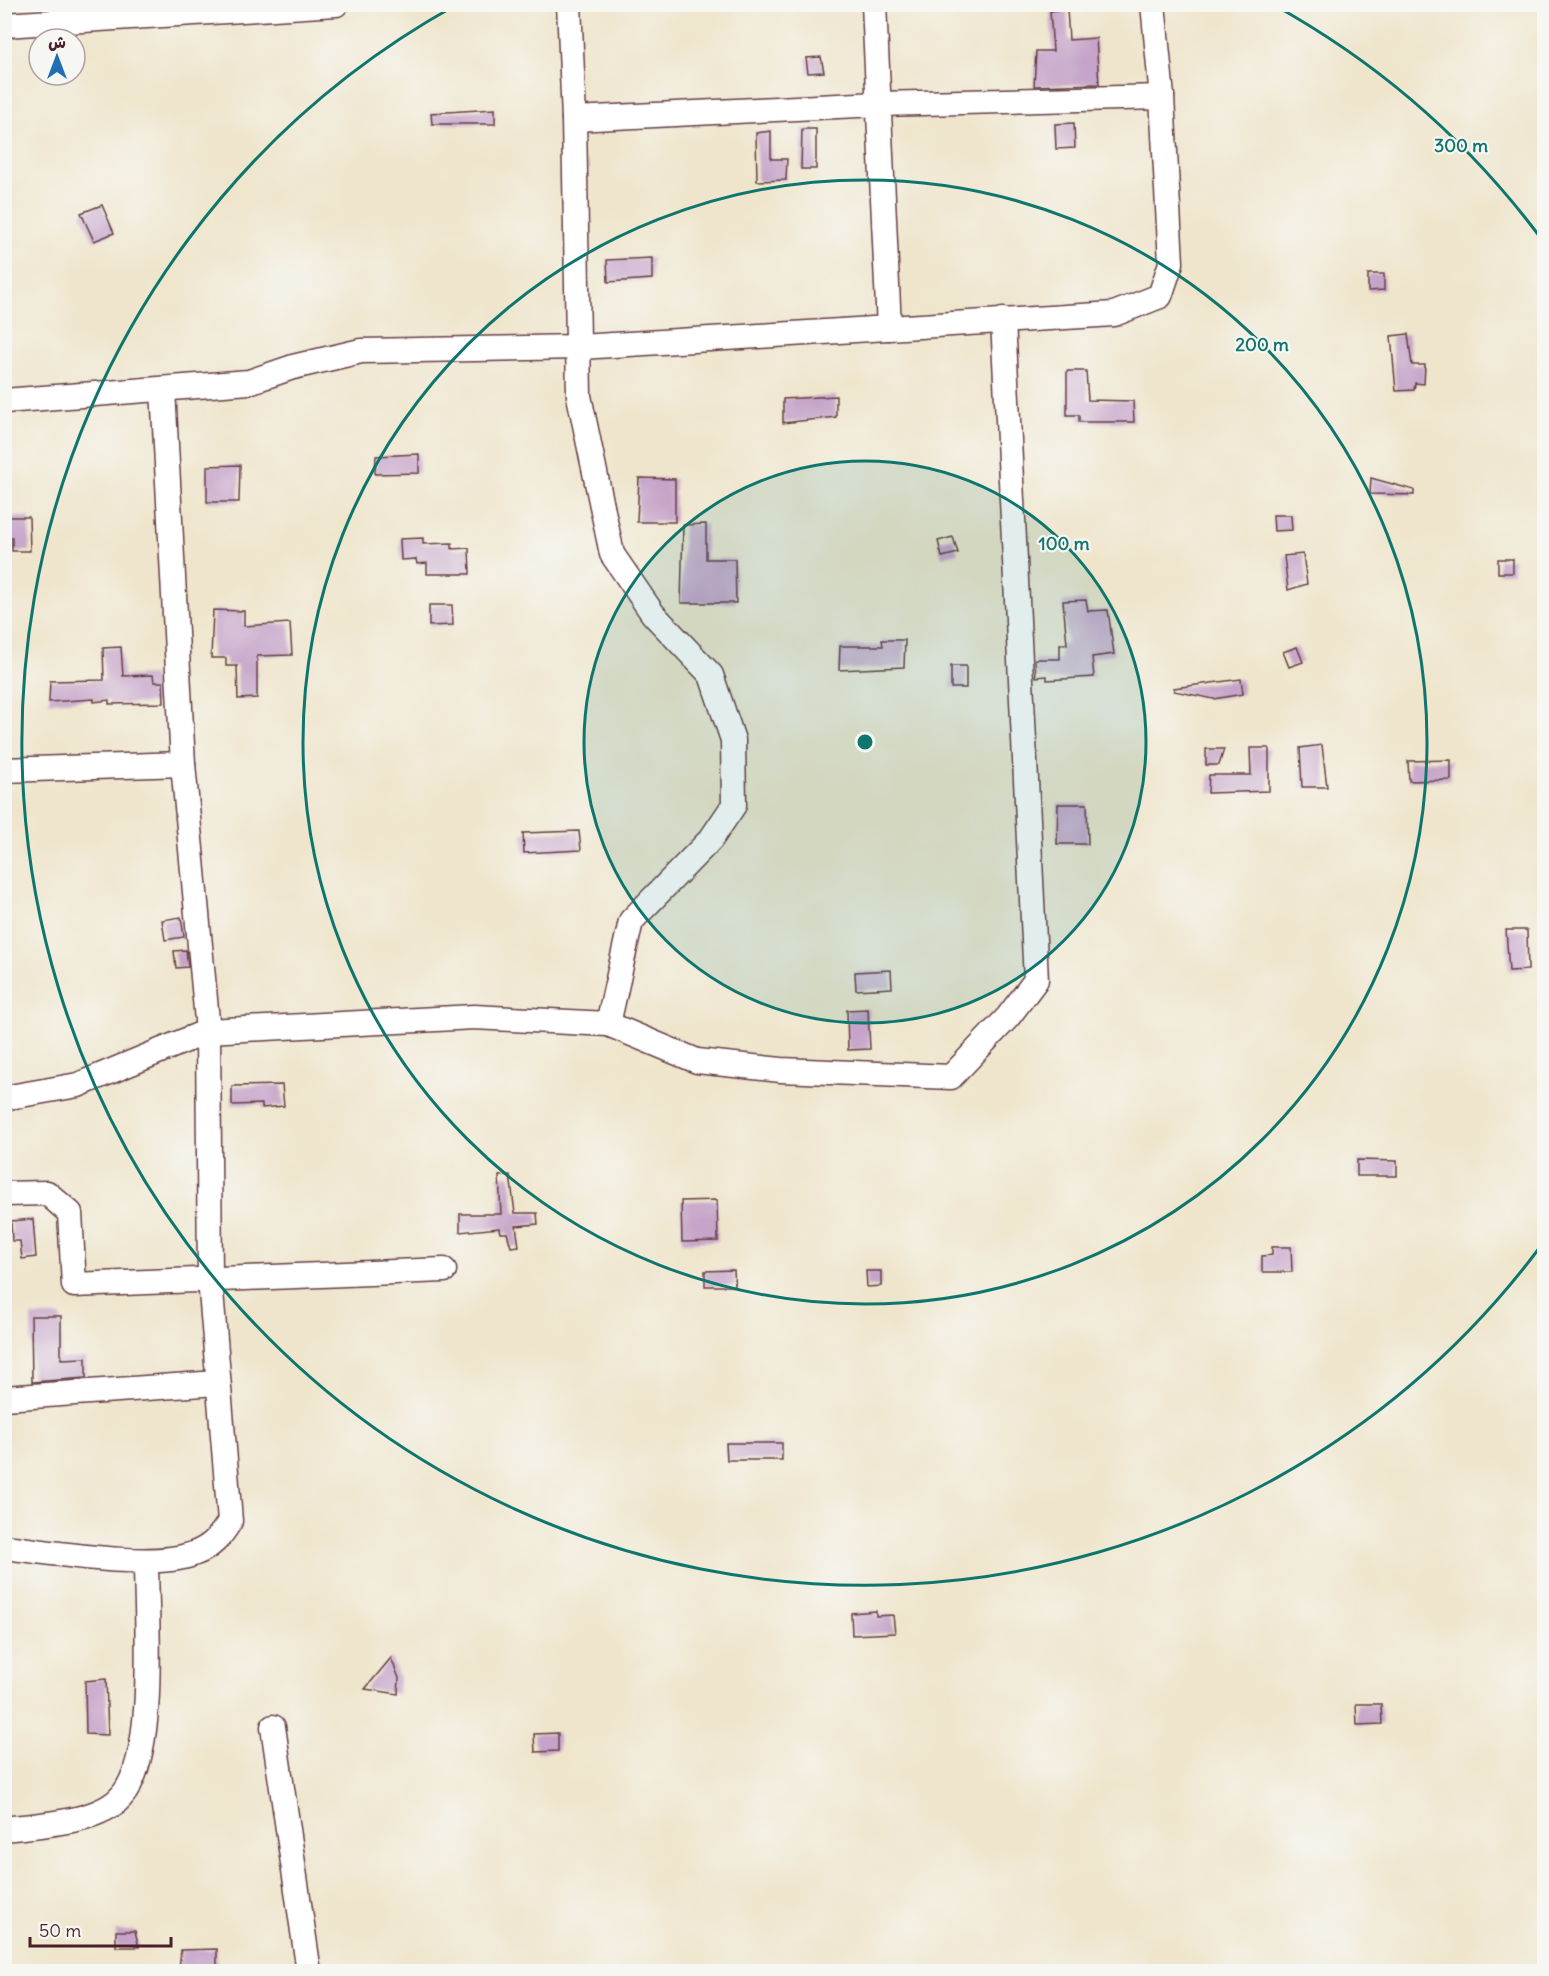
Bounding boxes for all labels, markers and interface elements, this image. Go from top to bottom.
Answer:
north arrow [27,27,87,87]
text: ش [48,32,66,52]
text: 300 m [1434,134,1488,157]
text: 200 m [1235,333,1289,356]
text: 100 m [1039,532,1090,555]
centre of rings [855,732,875,752]
scale bar [30,1910,171,1948]
text: 50 m [39,1919,81,1942]

